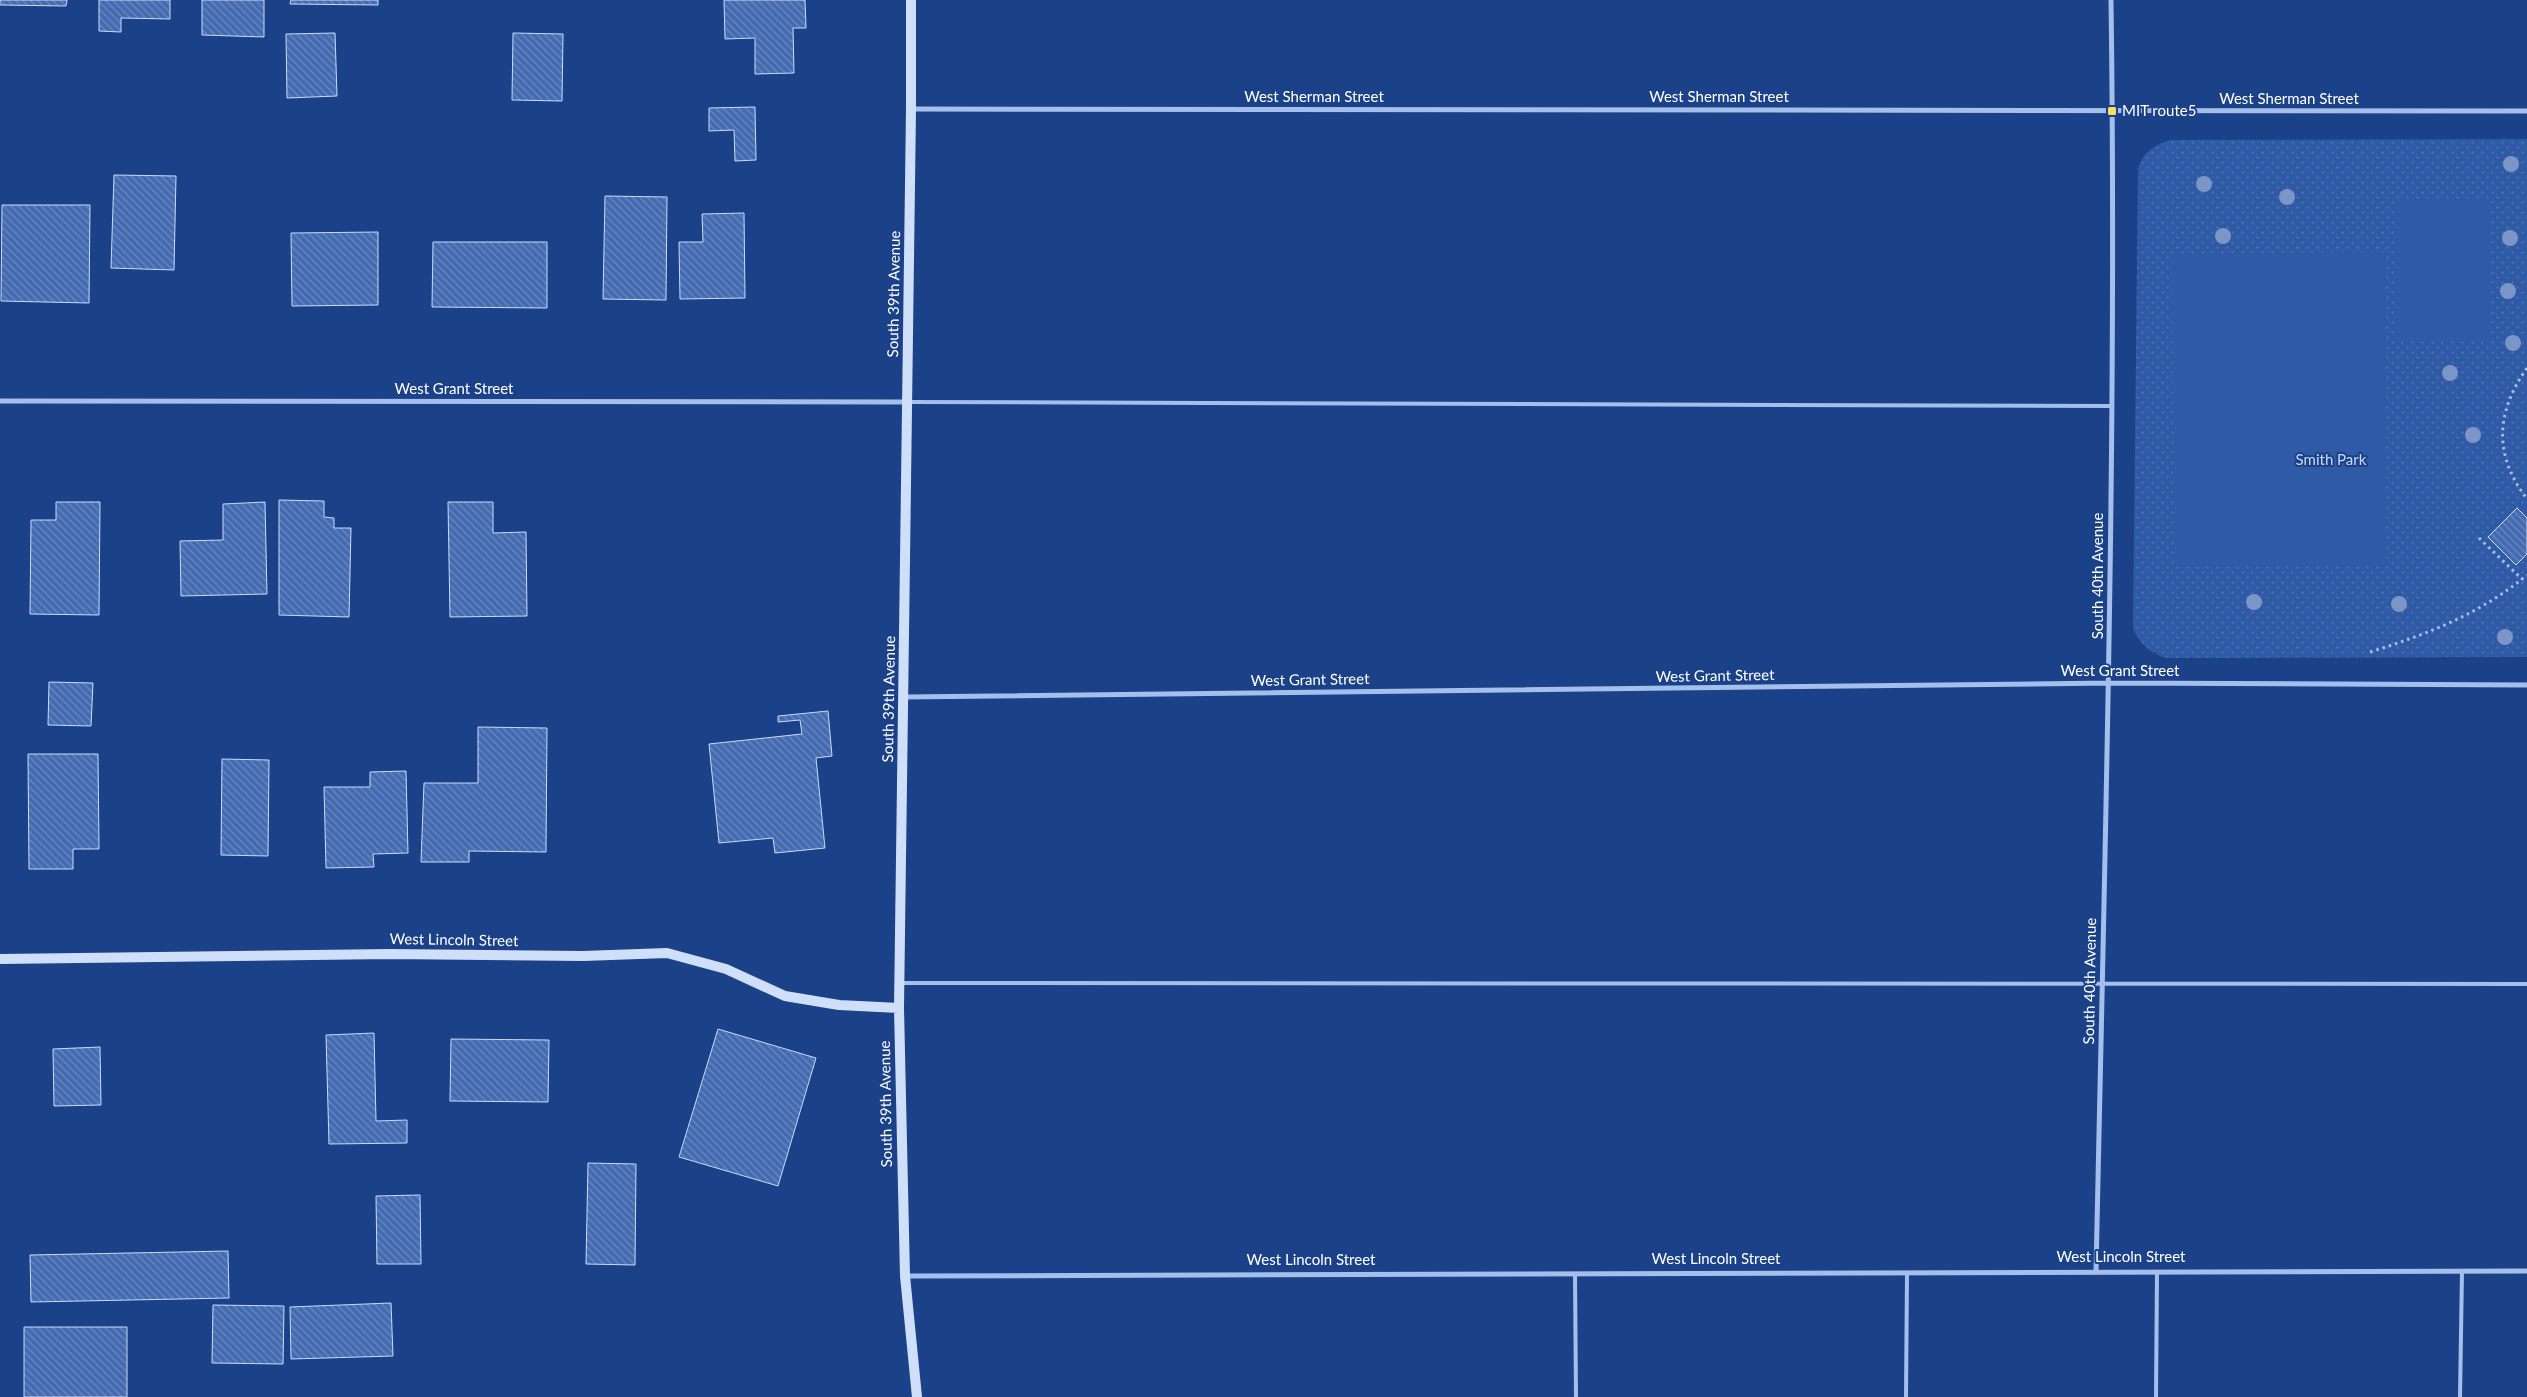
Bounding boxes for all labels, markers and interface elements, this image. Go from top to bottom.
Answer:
street label: West Sherman Street [1244,87,1384,105]
street label: West Sherman Street [1649,87,1789,105]
street label: West Sherman Street [2219,89,2359,107]
place label: MIT route5 [2122,101,2196,119]
marker: MIT route5 [2106,105,2118,117]
street label: South 39th Avenue [883,230,903,357]
street label: West Grant Street [395,379,514,397]
park label: Smith Park [2296,450,2367,468]
street label: South 40th Avenue [2088,513,2106,639]
street label: South 39th Avenue [878,635,898,762]
street label: West Grant Street [2061,661,2180,679]
street label: West Grant Street [1655,665,1775,685]
street label: West Grant Street [1250,669,1370,689]
street label: South 40th Avenue [2079,917,2099,1044]
street label: West Lincoln Street [389,929,519,949]
street label: South 39th Avenue [875,1040,895,1168]
street label: West Lincoln Street [2057,1247,2186,1265]
street label: West Lincoln Street [1652,1249,1781,1267]
street label: West Lincoln Street [1247,1250,1376,1268]

